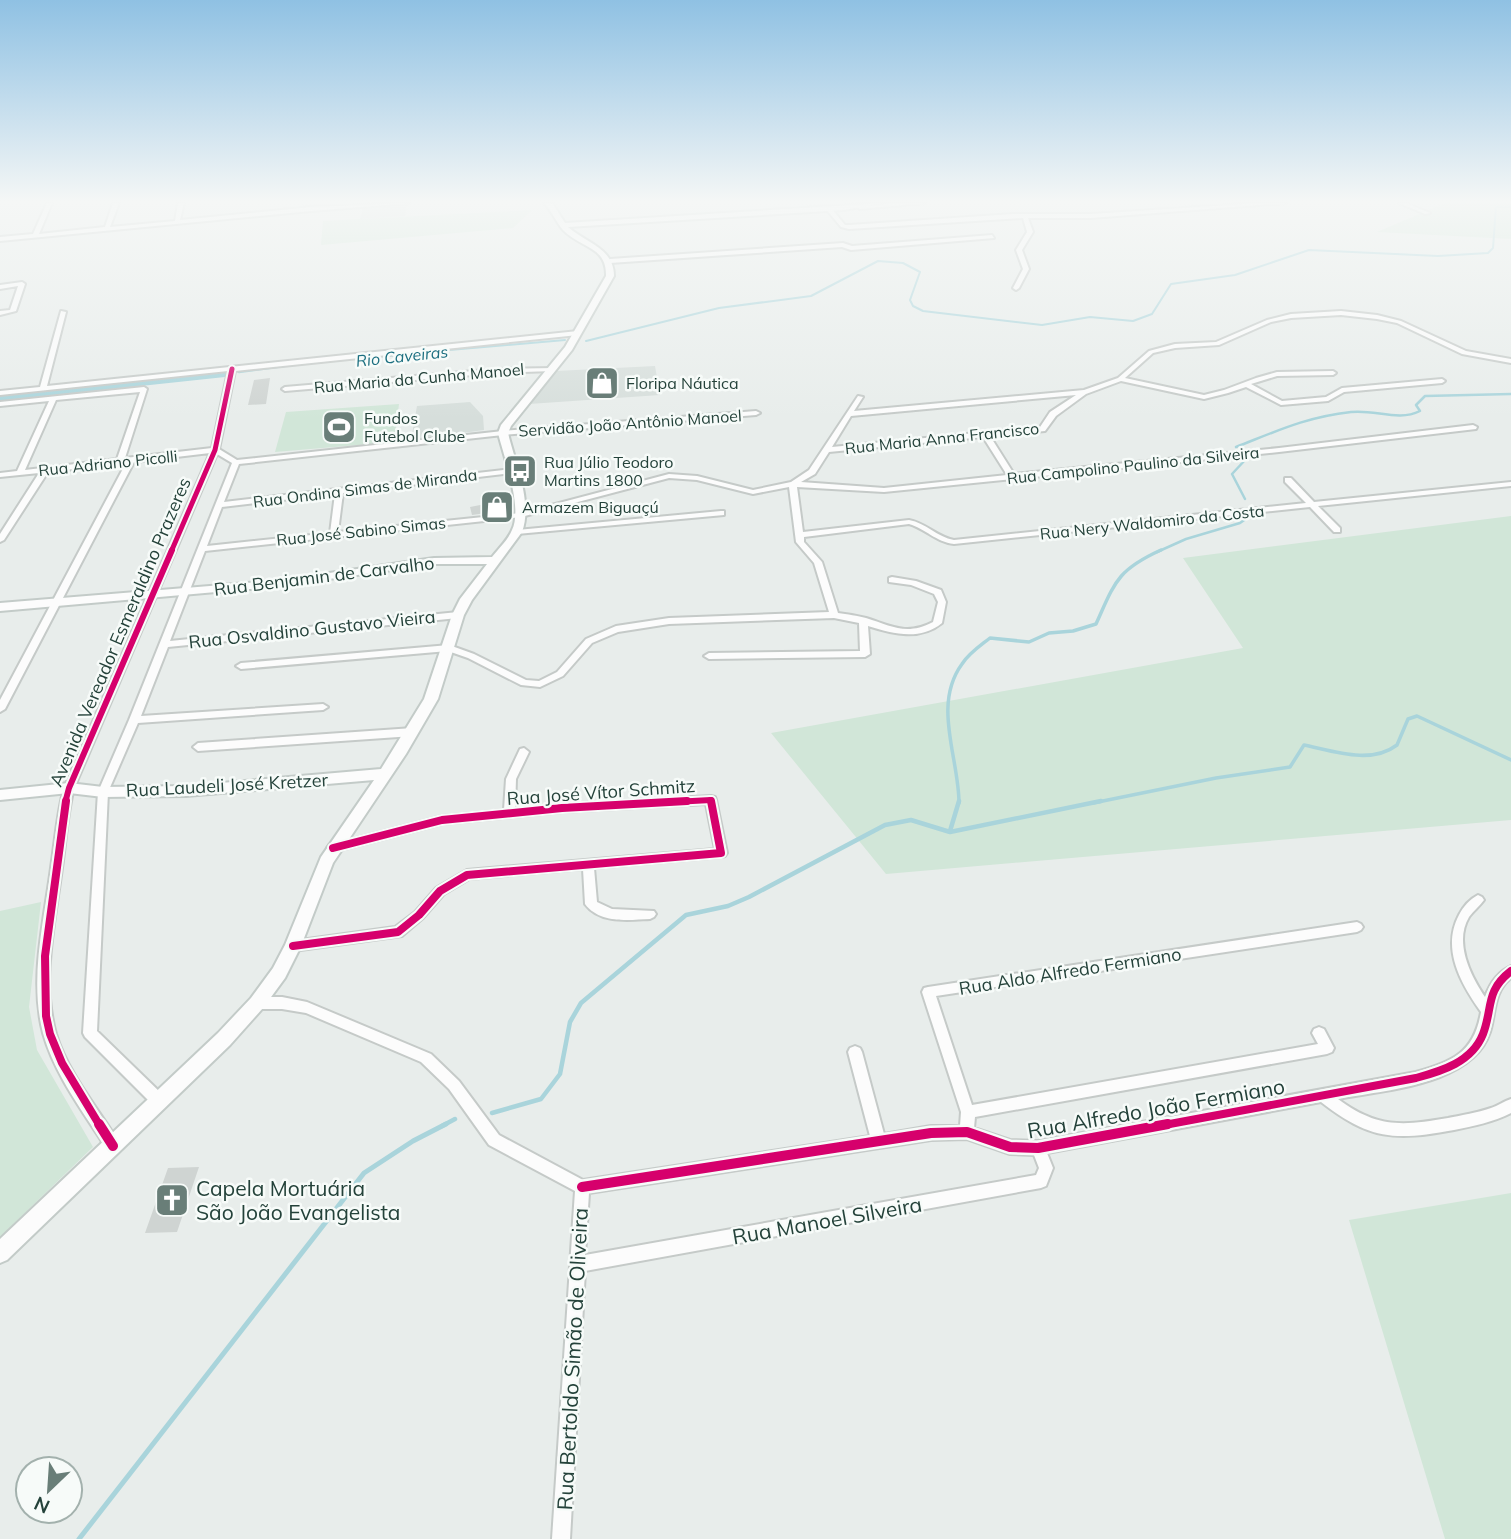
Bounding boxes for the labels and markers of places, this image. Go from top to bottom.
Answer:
shop icon: Floripa Náutica [583,364,621,402]
place label: Floripa Náutica [626,373,739,393]
sports icon: Fundos Futebol Clube [320,408,358,446]
place label: Fundos Futebol Clube [364,408,465,446]
bus stop icon: Rua Júlio Teodoro Martins 1800 [501,452,539,490]
place label: Rua Júlio Teodoro Martins 1800 [544,452,673,490]
shop icon: Armazem Biguaçú [478,488,516,526]
place label: Armazem Biguaçú [522,497,659,517]
place label: Capela Mortuária São João Evangelista [196,1175,400,1225]
church icon: Capela Mortuária São João Evangelista [153,1181,191,1219]

